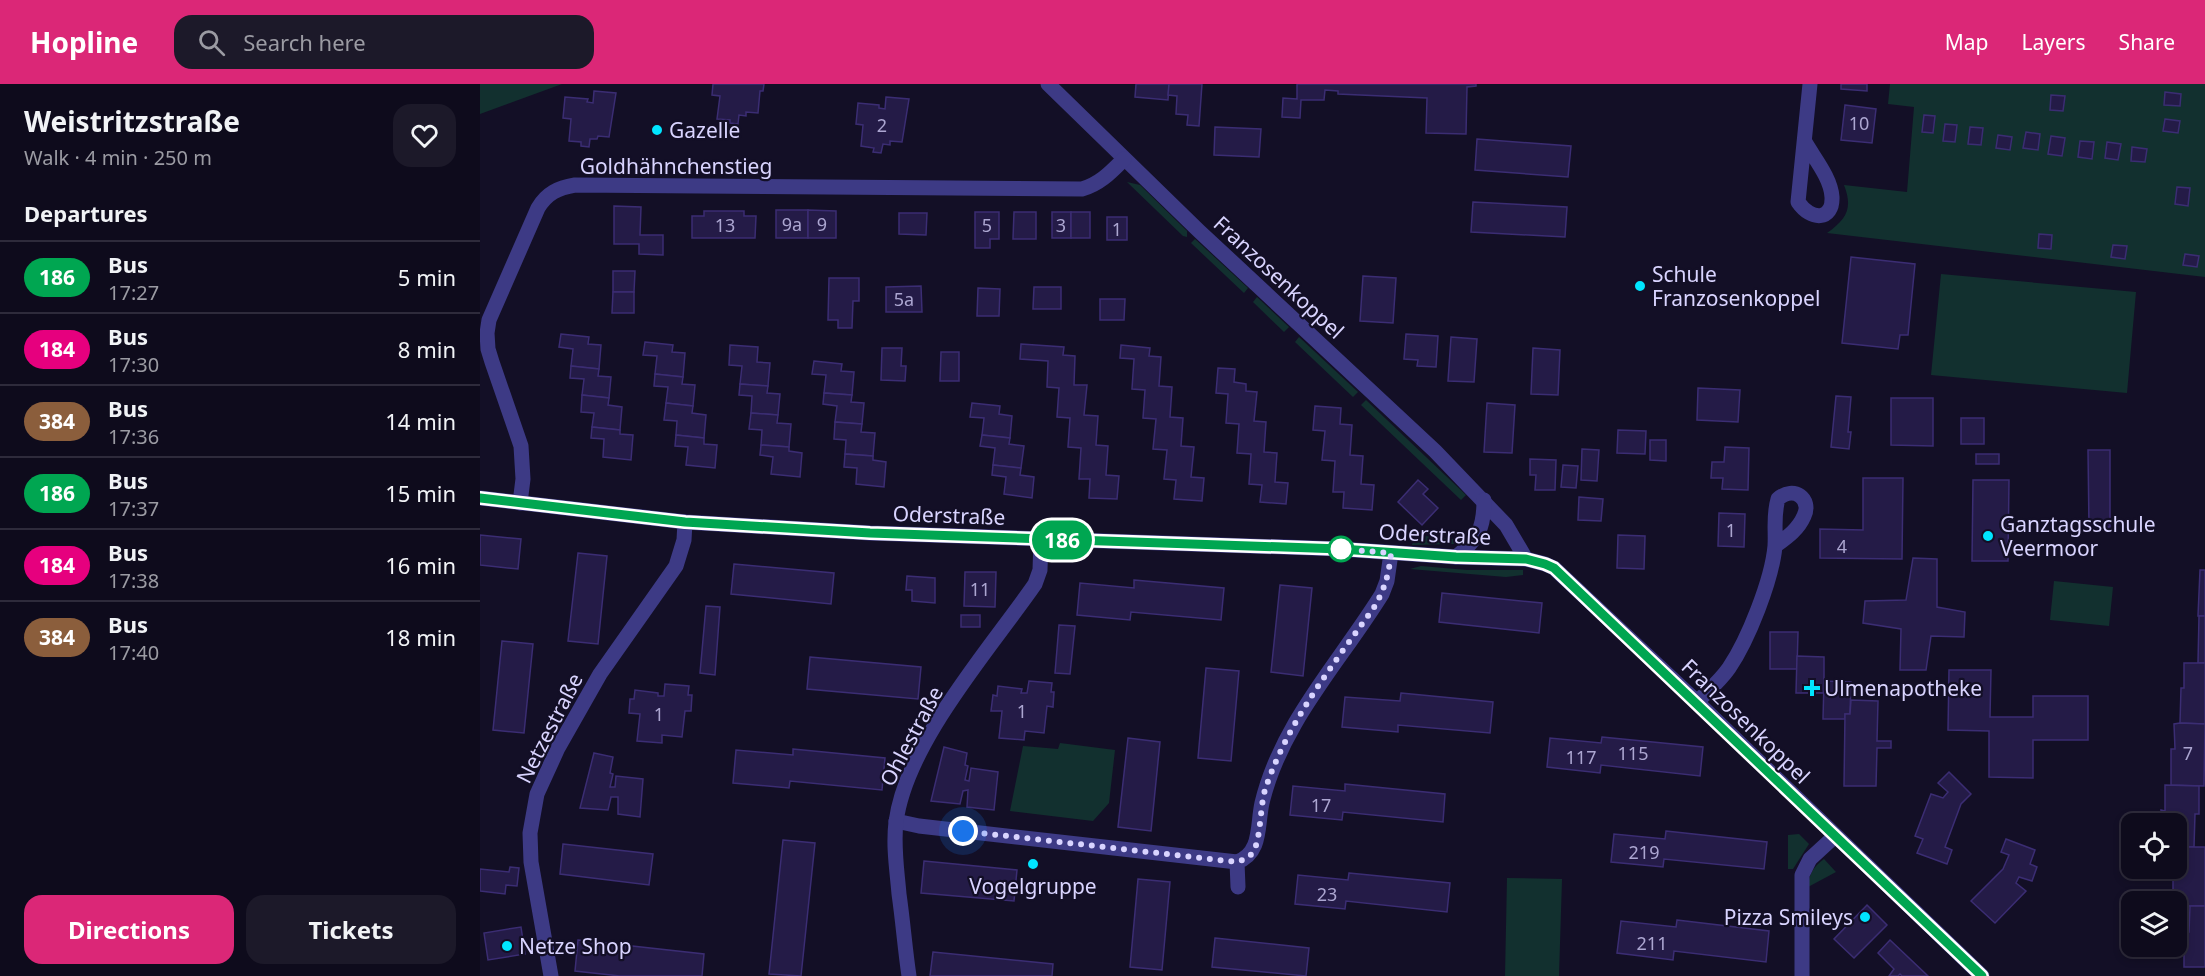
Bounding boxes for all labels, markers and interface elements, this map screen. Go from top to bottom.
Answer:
search box [174,15,594,69]
text: Hopline [30,23,138,61]
icon: search [195,26,228,59]
text: Search here [243,27,366,57]
text: Map [1945,28,1989,56]
text: Layers [2022,28,2086,56]
text: Share [2119,28,2175,56]
text: Weistritzstraße [24,102,240,140]
button: heart [393,104,456,167]
house number: 10 [1849,111,1869,135]
house number: 2 [877,113,887,137]
place label: Gazelle [669,116,740,144]
marker: Gazelle [650,123,664,137]
text: Walk · 4 min · 250 m [24,144,212,171]
street label: Goldhähnchenstieg [580,152,772,180]
text: Departures [24,198,148,228]
street label: Franzosenkoppel [1208,209,1350,345]
house number: 9a [782,212,802,236]
house number: 9 [817,212,827,236]
house number: 13 [715,213,735,237]
house number: 5 [982,213,992,237]
house number: 3 [1056,213,1066,237]
house number: 1 [1112,217,1122,241]
text: Bus [108,249,148,279]
place label: Schule Franzosenkoppel [1652,260,1820,312]
text: 5 min [398,262,456,292]
text: 186 [39,263,75,291]
text: 17:27 [108,279,159,306]
marker: Schule Franzosenkoppel [1633,279,1647,293]
house number: 5a [894,287,914,311]
text: Bus [108,321,148,351]
text: 8 min [398,334,456,364]
text: 184 [39,335,75,363]
text: 17:30 [108,351,159,378]
text: Bus [108,393,148,423]
text: 14 min [385,406,456,436]
text: 384 [39,407,75,435]
text: 17:36 [108,423,159,450]
text: Bus [108,465,148,495]
text: 15 min [385,478,456,508]
text: 186 [39,479,75,507]
text: 17:37 [108,495,159,522]
street label: Oderstraße [892,499,1006,531]
place label: Ganztagsschule Veermoor [2000,510,2156,562]
street label: Oderstraße [1378,517,1492,551]
house number: 1 [1726,518,1736,542]
line badge: 186 [1028,520,1096,560]
text: 186 [1044,526,1080,554]
marker: Ganztagsschule Veermoor [1981,529,1995,543]
house number: 4 [1837,534,1847,558]
unlabelled marker [1328,536,1354,562]
text: Bus [108,537,148,567]
text: 16 min [385,550,456,580]
text: 184 [39,551,75,579]
text: 17:38 [108,567,159,594]
house number: 11 [970,577,990,601]
text: Bus [108,609,148,639]
text: 18 min [385,622,456,652]
text: 384 [39,623,75,651]
text: 17:40 [108,639,159,666]
street label: Franzosenkoppel [1676,652,1816,790]
street label: Netzestraße [509,668,589,788]
place label: Ulmenapotheke [1824,674,1982,702]
street label: Ohlestraße [873,681,949,791]
marker: Ulmenapotheke [1805,681,1819,695]
house number: 1 [1017,699,1027,723]
house number: 1 [654,702,664,726]
house number: 115 [1618,741,1648,765]
house number: 7 [2183,741,2193,765]
house number: 117 [1566,745,1596,769]
house number: 17 [1311,793,1331,817]
map controls [2121,813,2187,957]
button: locate [2121,813,2187,879]
your location [948,816,978,846]
house number: 219 [1629,840,1659,864]
marker: Vogelgruppe [1026,857,1040,871]
place label: Vogelgruppe [969,872,1097,900]
house number: 23 [1317,882,1337,906]
button: layers [2121,891,2187,957]
button: Directions [24,895,234,964]
button: Tickets [246,895,456,964]
place label: Pizza Smileys [1724,903,1853,931]
marker: Pizza Smileys [1858,910,1872,924]
house number: 211 [1637,931,1667,955]
place label: Netze Shop [519,932,632,960]
marker: Netze Shop [500,939,514,953]

